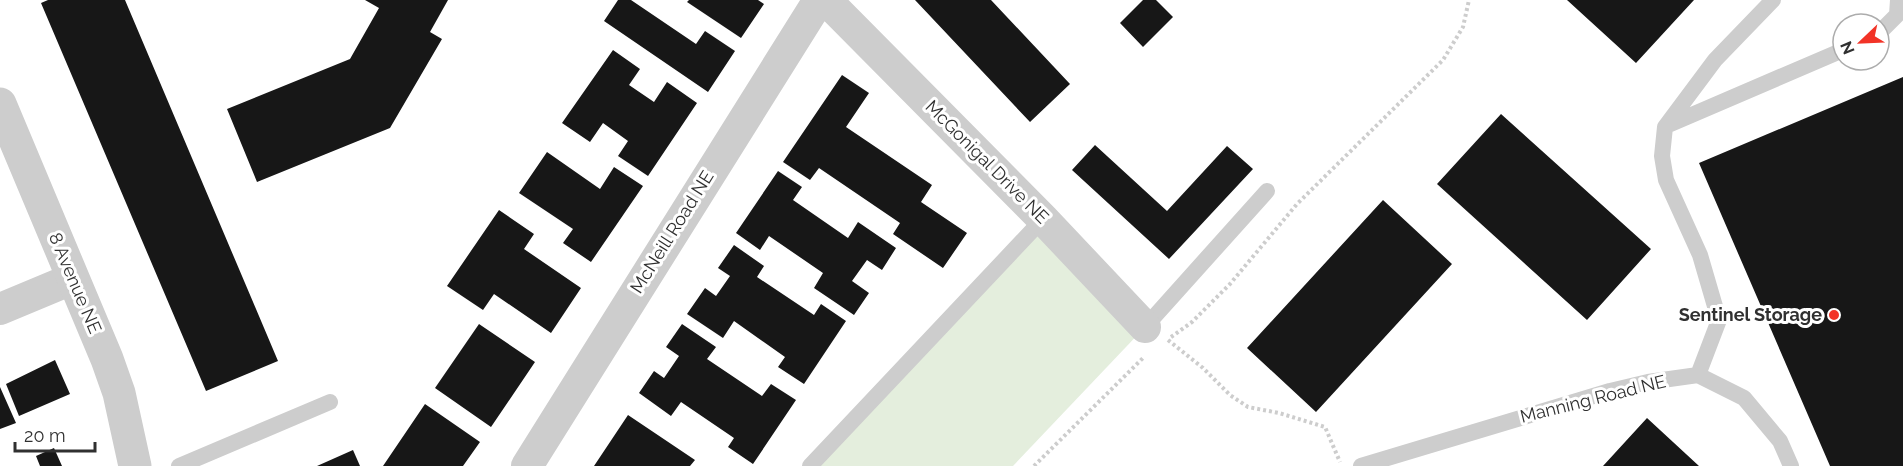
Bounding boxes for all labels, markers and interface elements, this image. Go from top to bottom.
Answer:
north arrow [1831,12,1891,72]
text: N [1837,38,1859,57]
street label: McGonigal Drive NE [921,96,1053,228]
street label: McNeill Road NE [626,167,718,297]
street label: 8 Avenue NE [45,229,106,336]
place label: Sentinel Storage [1679,304,1822,325]
marker: Sentinel Storage [1827,308,1841,322]
street label: Manning Road NE [1518,370,1668,427]
scale bar [15,415,94,453]
text: 20 m [24,425,66,446]

